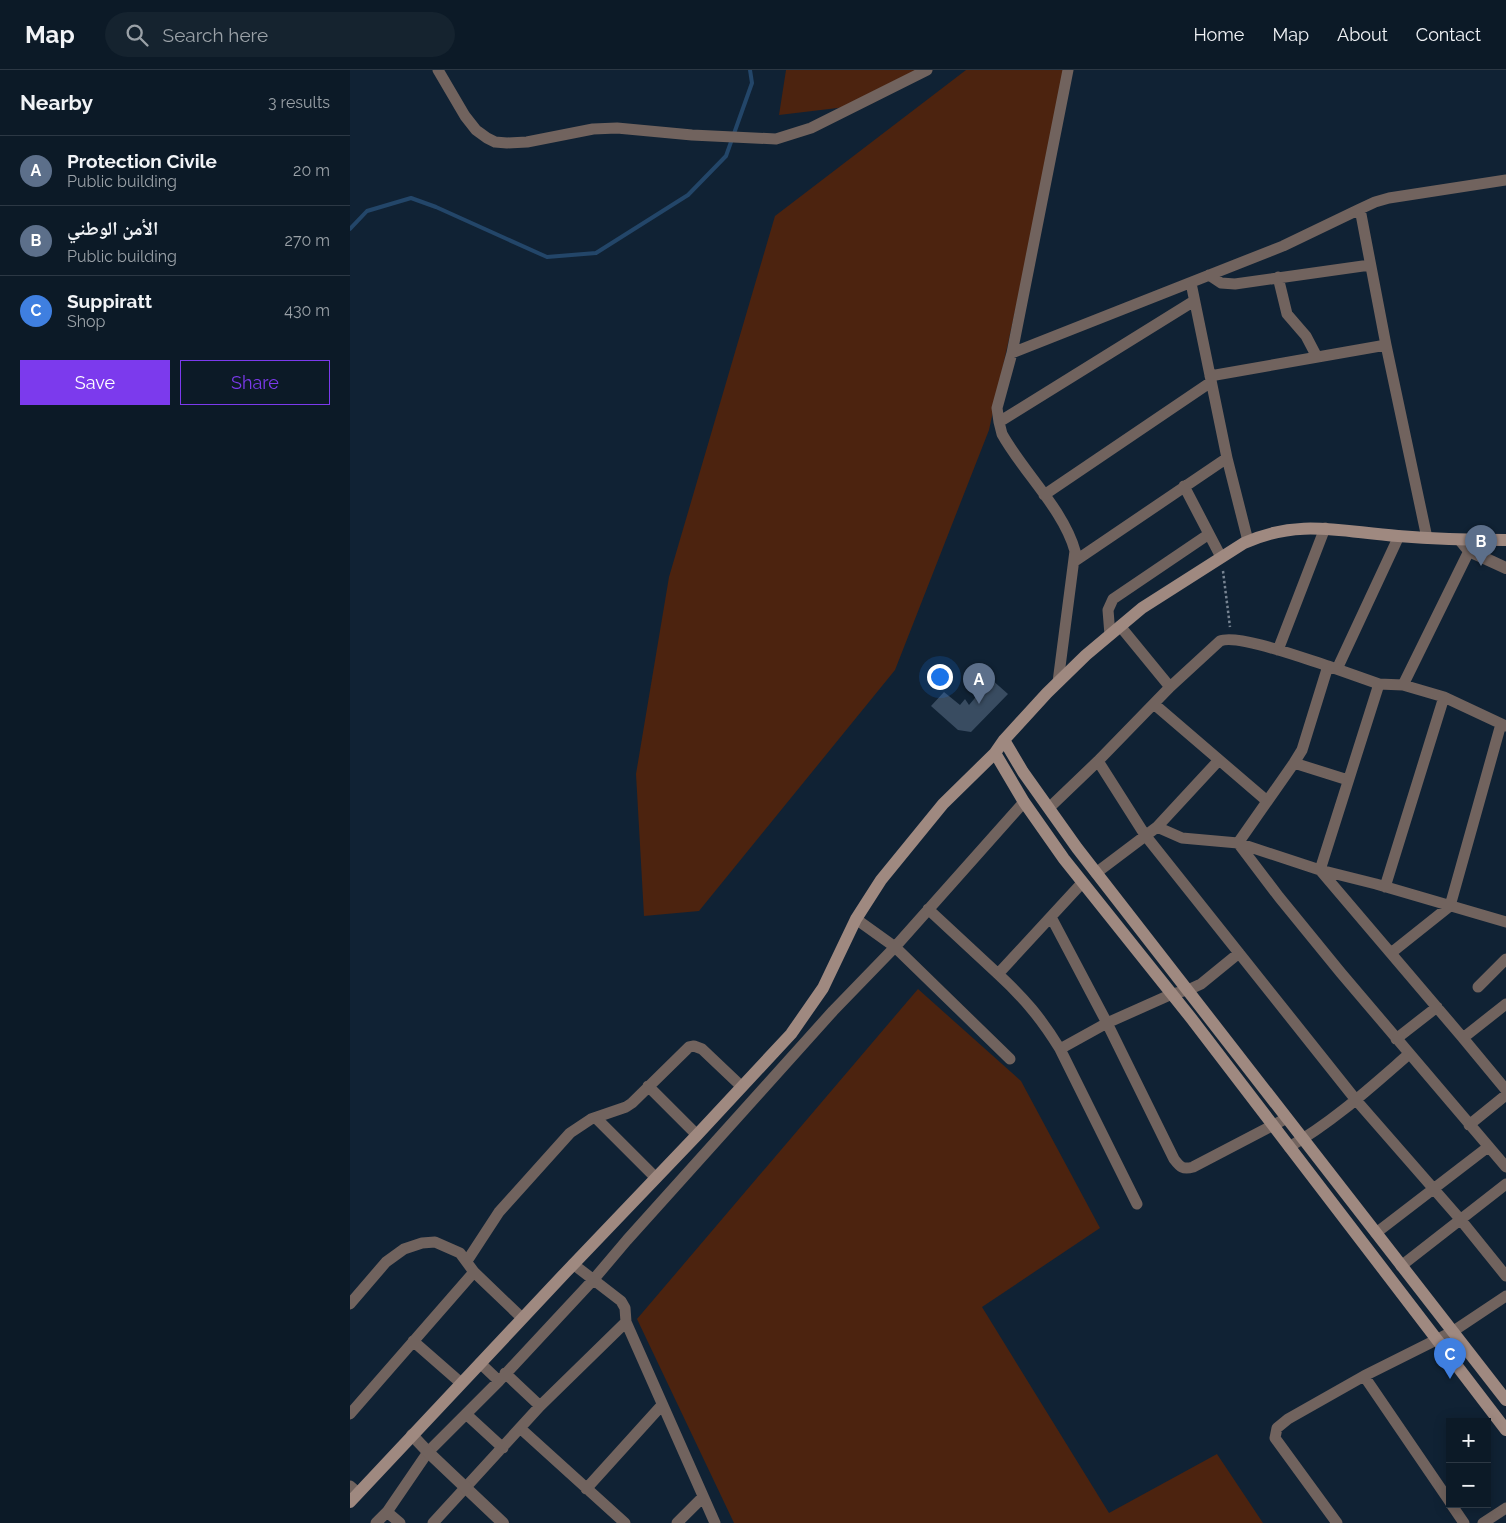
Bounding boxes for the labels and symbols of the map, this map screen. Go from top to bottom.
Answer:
pin: B [1465,525,1497,566]
pin: A [963,663,995,704]
your location [927,664,953,690]
pin: C [1434,1338,1466,1379]

